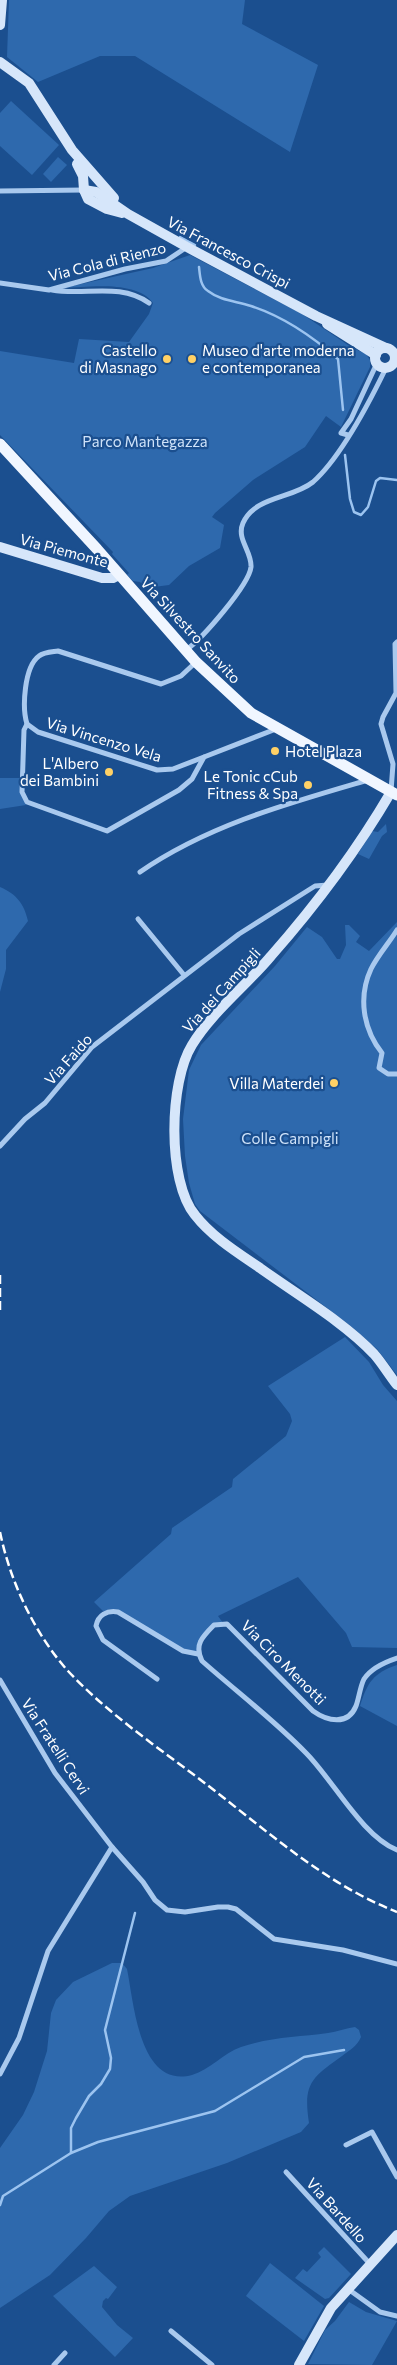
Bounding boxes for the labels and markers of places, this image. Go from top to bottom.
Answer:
place label: Castello di Masnago [79,341,157,376]
place label: Museo d'arte moderna e contemporanea [202,341,355,376]
marker: Castello di Masnago [161,353,173,365]
marker: Museo d'arte moderna e contemporanea [186,353,198,365]
place label: Hotel Plaza [285,742,362,760]
marker: Hotel Plaza [269,745,281,757]
place label: L'Albero dei Bambini [20,754,99,789]
marker: L'Albero dei Bambini [103,766,115,778]
place label: Le Tonic cCub Fitness & Spa [204,767,298,802]
marker: Le Tonic cCub Fitness & Spa [302,779,314,791]
place label: Villa Materdei [229,1074,324,1092]
marker: Villa Materdei [328,1077,340,1089]

